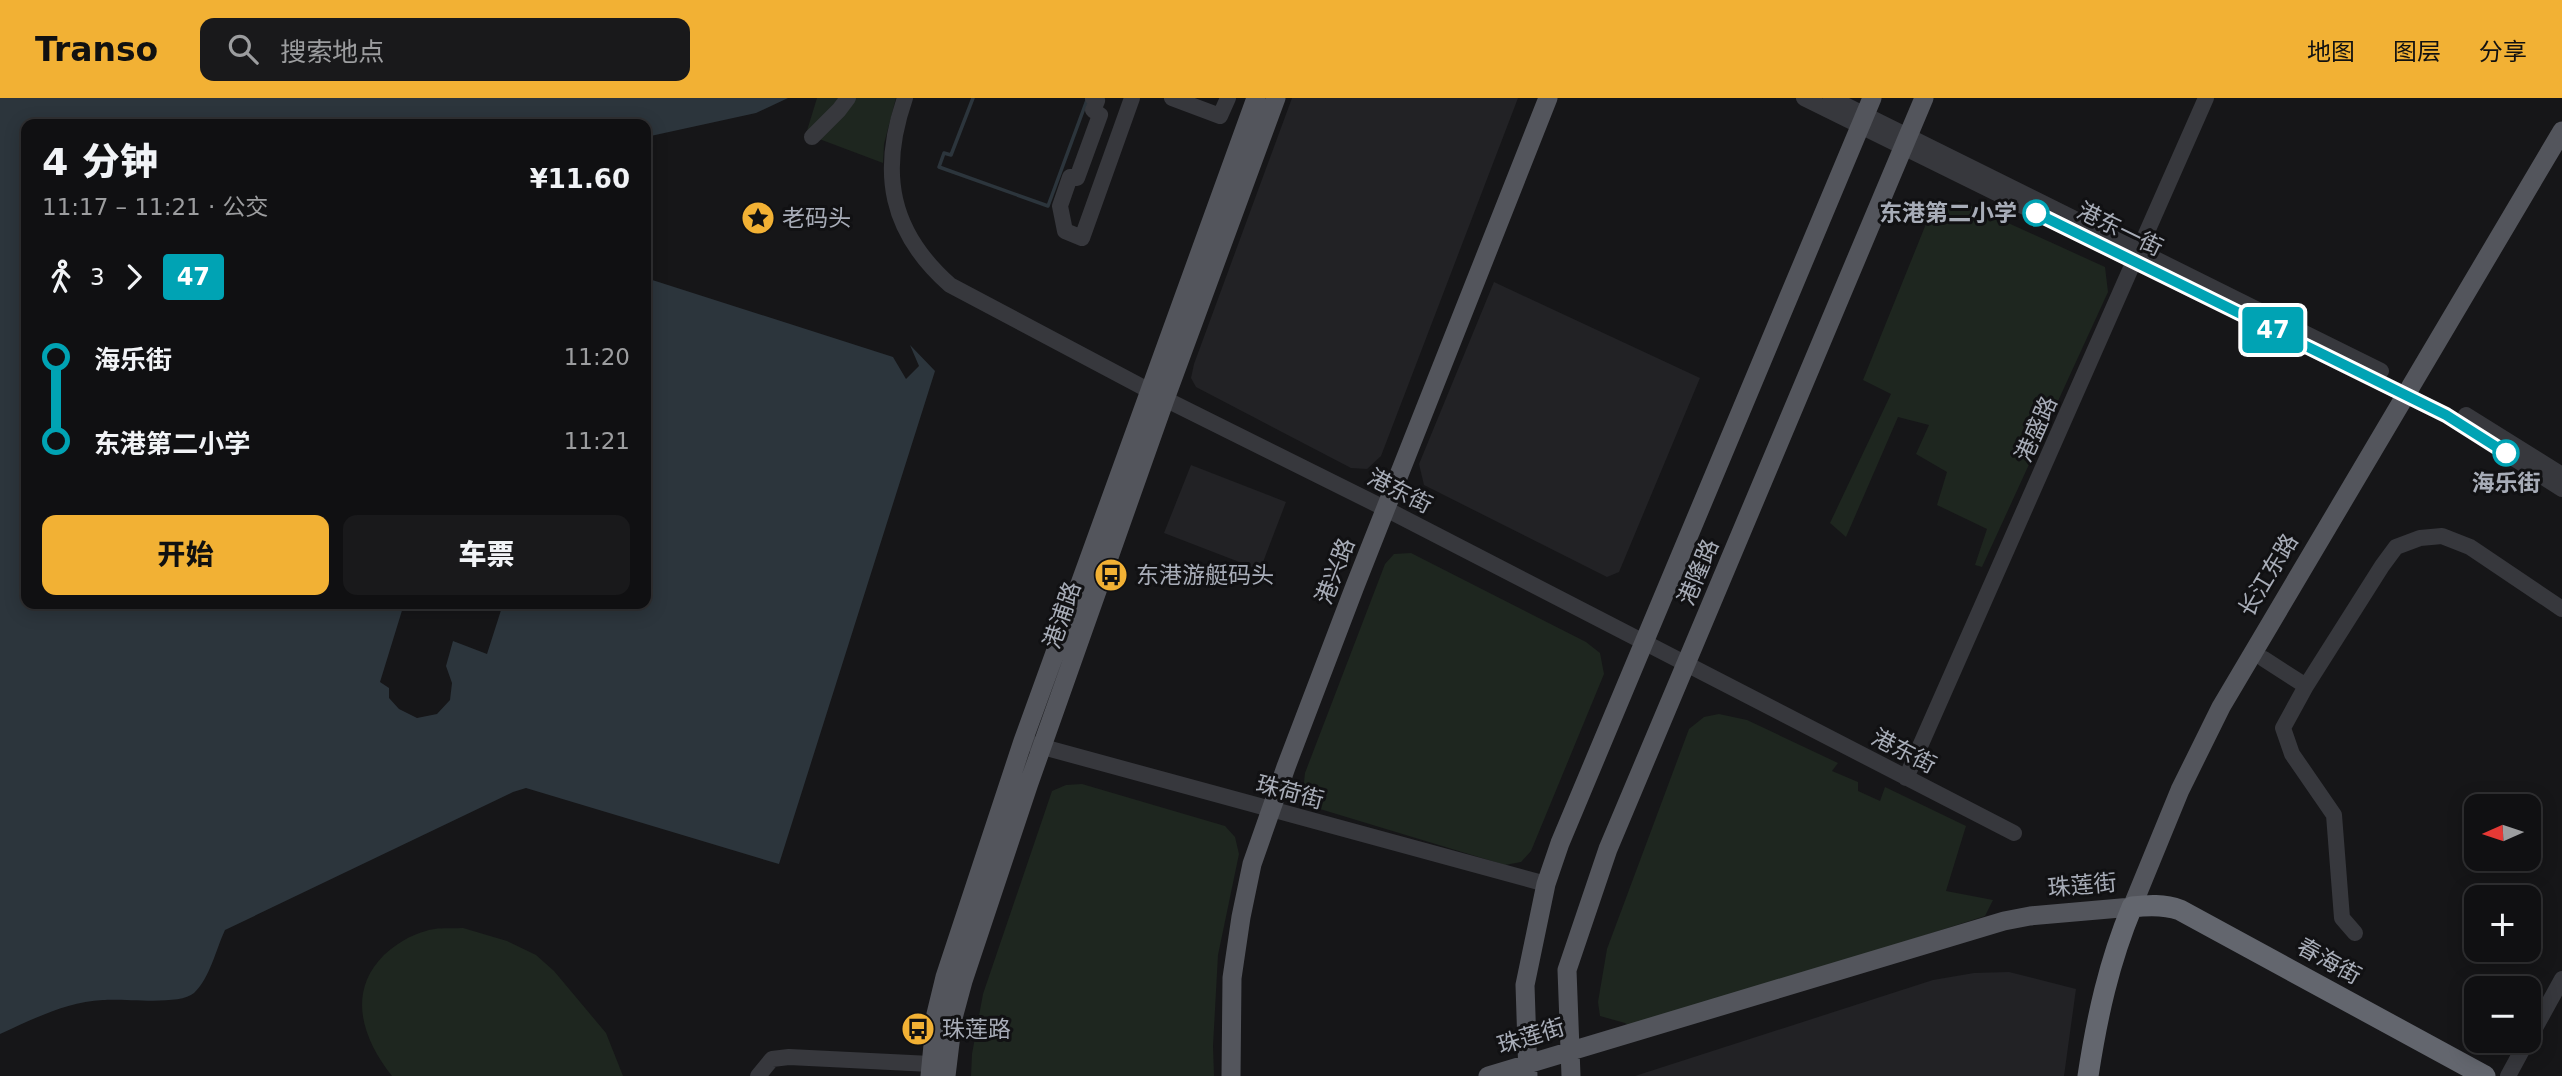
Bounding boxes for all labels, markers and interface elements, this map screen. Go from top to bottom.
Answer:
search box [200,18,690,81]
text: Transo [35,30,158,69]
icon: search [224,30,262,68]
text: 搜索地点 [280,37,384,67]
text: 地图 [2307,38,2355,66]
text: 图层 [2393,38,2441,66]
text: 分享 [2479,38,2527,66]
text: 4 分钟 [42,140,158,184]
text: ¥11.60 [530,164,630,194]
text: 11:17 – 11:21 · 公交 [42,194,269,220]
street label: 港东一街 [2073,197,2167,261]
place icon: 老码头 [739,199,777,237]
place label: 东港第二小学 [1879,200,2017,226]
marker: 东港第二小学 [2023,200,2049,226]
place label: 老码头 [782,205,851,231]
icon: walk [42,258,80,296]
icon: forward [115,258,153,296]
text: 47 [177,263,210,291]
text: 3 [90,264,105,290]
line badge: 47 [2242,307,2304,353]
text: 47 [2256,316,2290,344]
text: 11:20 [564,344,630,370]
text: 海乐街 [94,345,172,375]
street label: 港盛路 [2010,392,2062,466]
text: 11:21 [564,428,630,454]
text: 东港第二小学 [94,429,250,459]
marker: 海乐街 [2493,440,2519,466]
street label: 港东街 [1363,464,1437,518]
place label: 海乐街 [2472,470,2541,496]
button: 开始 [42,515,329,595]
button: 车票 [343,515,630,595]
street label: 长江东路 [2233,529,2303,621]
street label: 港兴路 [1310,534,1360,608]
street label: 港隆路 [1673,535,1723,609]
bus stop icon: 东港游艇码头 [1092,556,1130,594]
place label: 东港游艇码头 [1136,562,1274,588]
street label: 港浦路 [1038,578,1086,652]
street label: 港东街 [1867,724,1941,778]
street label: 珠荷街 [1253,771,1327,813]
north arrow [2464,794,2541,872]
map controls [2464,794,2541,1053]
street label: 珠莲街 [2046,869,2118,901]
button: + [2464,885,2541,962]
street label: 春海街 [2293,933,2365,989]
button: − [2464,976,2541,1053]
bus stop icon: 珠莲路 [899,1010,937,1048]
street label: 珠莲街 [1494,1013,1568,1059]
place label: 珠莲路 [942,1016,1011,1042]

